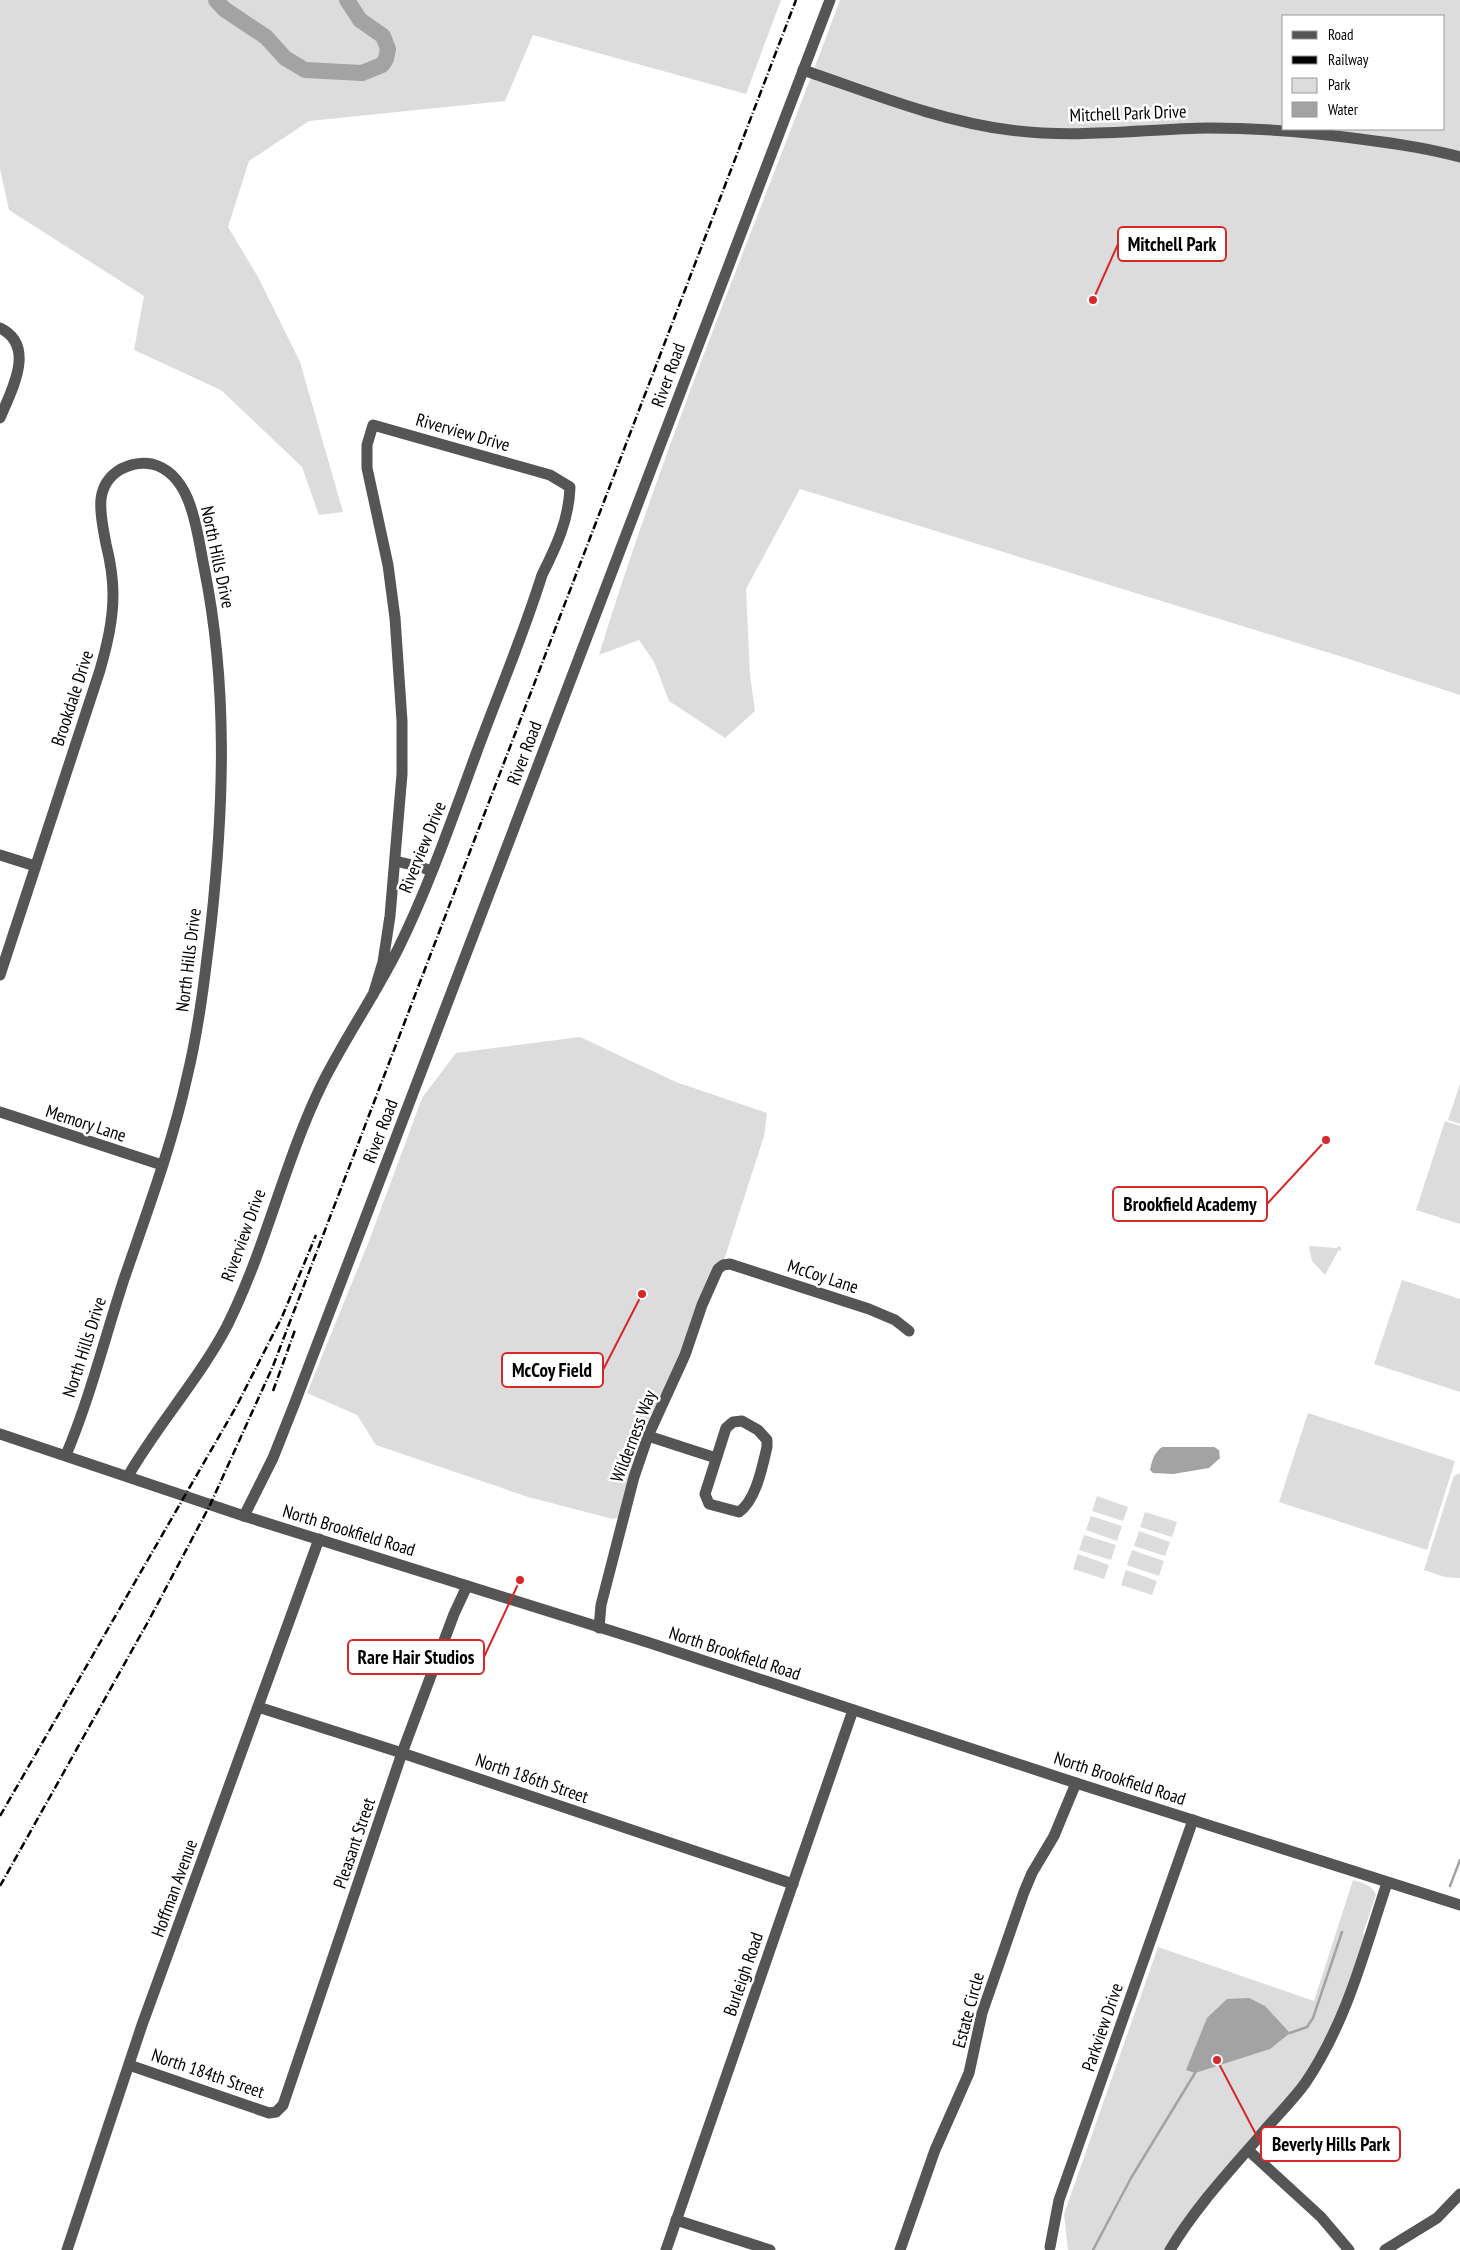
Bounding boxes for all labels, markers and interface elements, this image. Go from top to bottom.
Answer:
legend [1282,15,1445,130]
text: Road [1328,25,1354,44]
text: Railway [1328,50,1369,69]
text: Park [1328,75,1350,94]
street label: Mitchell Park Drive [1069,99,1187,127]
text: Water [1328,100,1359,119]
callout: Mitchell Park [1118,227,1226,261]
text: Mitchell Park [1128,232,1217,256]
street label: River Road [646,340,690,410]
street label: Riverview Drive [413,408,513,456]
street label: North Hills Drive [196,504,240,610]
street label: Brookdale Drive [46,647,98,749]
street label: River Road [501,718,547,788]
street label: Riverview Drive [393,798,451,896]
street label: North Hills Drive [170,907,206,1013]
street label: River Road [357,1096,403,1166]
street label: Memory Lane [43,1099,129,1147]
street label: Riverview Drive [216,1186,270,1284]
callout: Brookfield Academy [1113,1187,1267,1221]
text: Brookfield Academy [1123,1192,1257,1216]
street label: McCoy Lane [785,1254,861,1298]
street label: North Hills Drive [57,1294,111,1400]
callout: McCoy Field [502,1353,603,1387]
text: McCoy Field [512,1358,592,1382]
street label: Wilderness Way [605,1386,661,1485]
street label: North Brookfield Road [280,1499,418,1561]
street label: North Brookfield Road [666,1621,804,1685]
callout: Rare Hair Studios [348,1640,484,1674]
text: Rare Hair Studios [358,1645,475,1669]
street label: North Brookfield Road [1051,1746,1189,1810]
street label: North 186th Street [473,1748,591,1808]
street label: Pleasant Street [328,1795,380,1891]
street label: Hoffman Avenue [146,1836,202,1940]
street label: Burleigh Road [718,1929,768,2019]
street label: Estate Circle [947,1970,989,2050]
street label: Parkview Drive [1076,1980,1128,2074]
street label: North 184th Street [149,2043,267,2103]
callout: Beverly Hills Park [1261,2127,1400,2161]
text: Beverly Hills Park [1272,2132,1390,2156]

